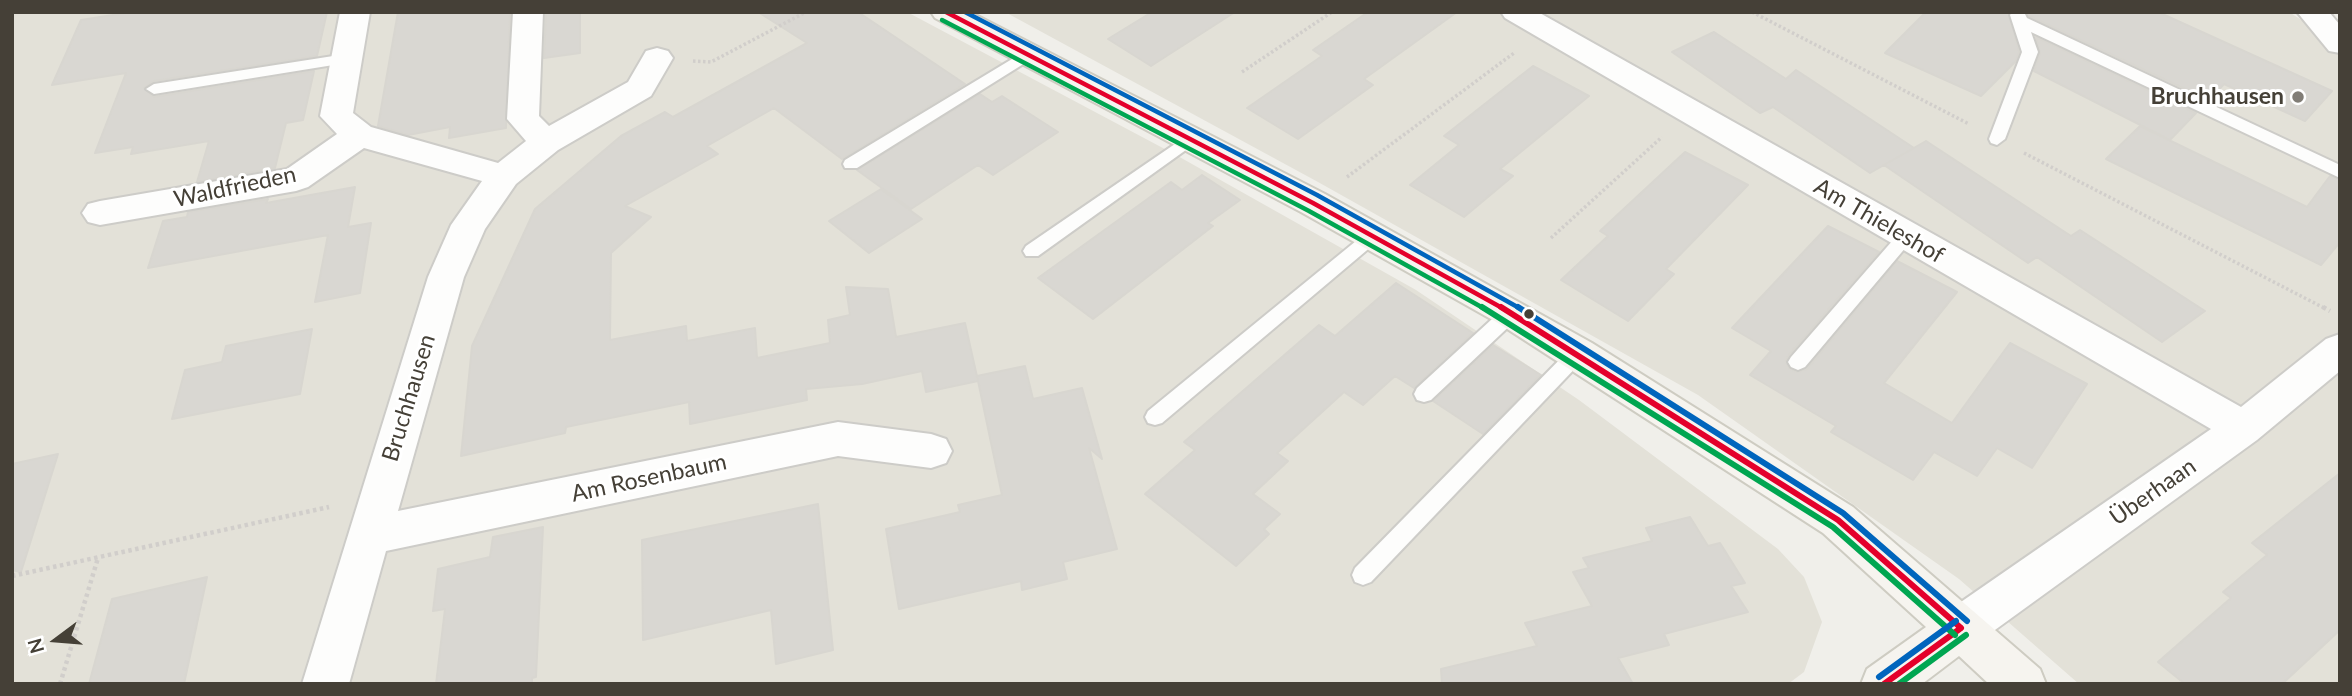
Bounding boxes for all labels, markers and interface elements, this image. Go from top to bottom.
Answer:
place label: Bruchhausen [2150,83,2284,111]
marker: Bruchhausen [2290,89,2306,105]
street label: Waldfrieden [171,161,299,213]
street label: Am Thieleshof [1809,173,1949,269]
unlabelled marker [1522,307,1536,321]
street label: Bruchhausen [377,331,441,465]
street label: Am Rosenbaum [569,448,729,508]
street label: Überhaan [2105,452,2201,532]
north arrow [21,605,91,675]
text: N [22,636,48,656]

